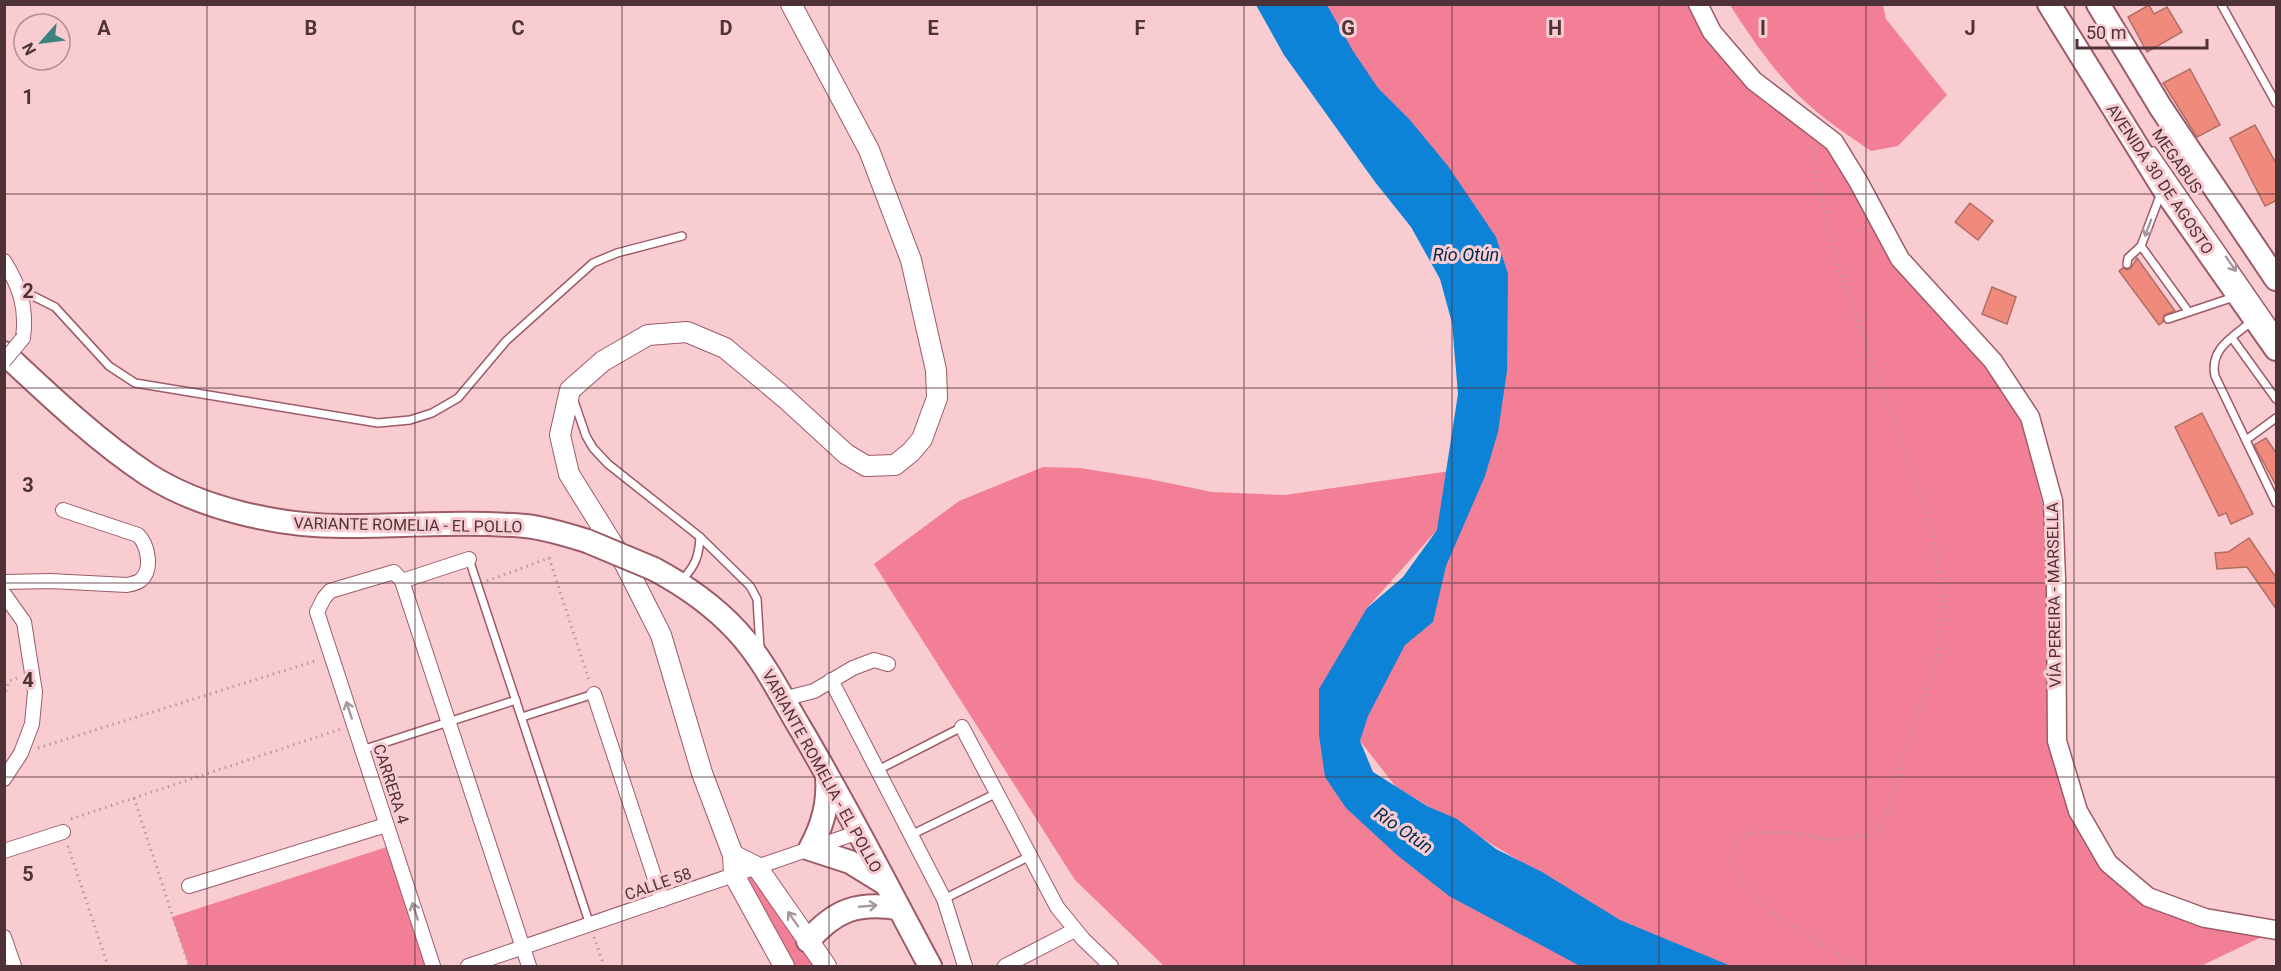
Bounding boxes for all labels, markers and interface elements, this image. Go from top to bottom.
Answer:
north arrow [12,12,72,72]
scale bar [2077,12,2208,50]
text: A [97,16,111,40]
text: B [305,16,317,40]
text: C [511,16,525,40]
text: D [720,16,733,40]
text: E [927,16,939,40]
text: F [1135,16,1146,40]
text: G [1341,16,1355,40]
text: H [1548,16,1562,40]
text: I [1760,16,1766,40]
text: J [1964,16,1976,40]
text: 50 m [2086,22,2126,43]
text: N [18,39,40,58]
text: 1 [22,85,34,109]
street label: AVENIDA 30 DE AGOSTO [2103,100,2217,258]
street label: MEGABUS [2148,125,2206,197]
one-way arrow [2142,218,2153,237]
water label: Río Otún [1433,244,1499,265]
one-way arrow [2225,256,2237,272]
text: 2 [22,279,34,303]
text: 3 [22,473,34,497]
street label: VÍA PEREIRA - MARSELLA [2043,502,2065,688]
street label: VARIANTE ROMELIA - EL POLLO [293,514,523,536]
street label: VARIANTE ROMELIA - EL POLLO [758,666,886,876]
text: 4 [22,668,34,692]
one-way arrow [342,701,353,720]
street label: CARRERA 4 [369,742,413,826]
water label: Río Otún [1371,802,1437,858]
text: 5 [22,862,34,886]
street label: CALLE 58 [622,864,694,904]
one-way arrow [858,900,878,911]
one-way arrow [409,902,420,921]
one-way arrow [786,911,799,927]

